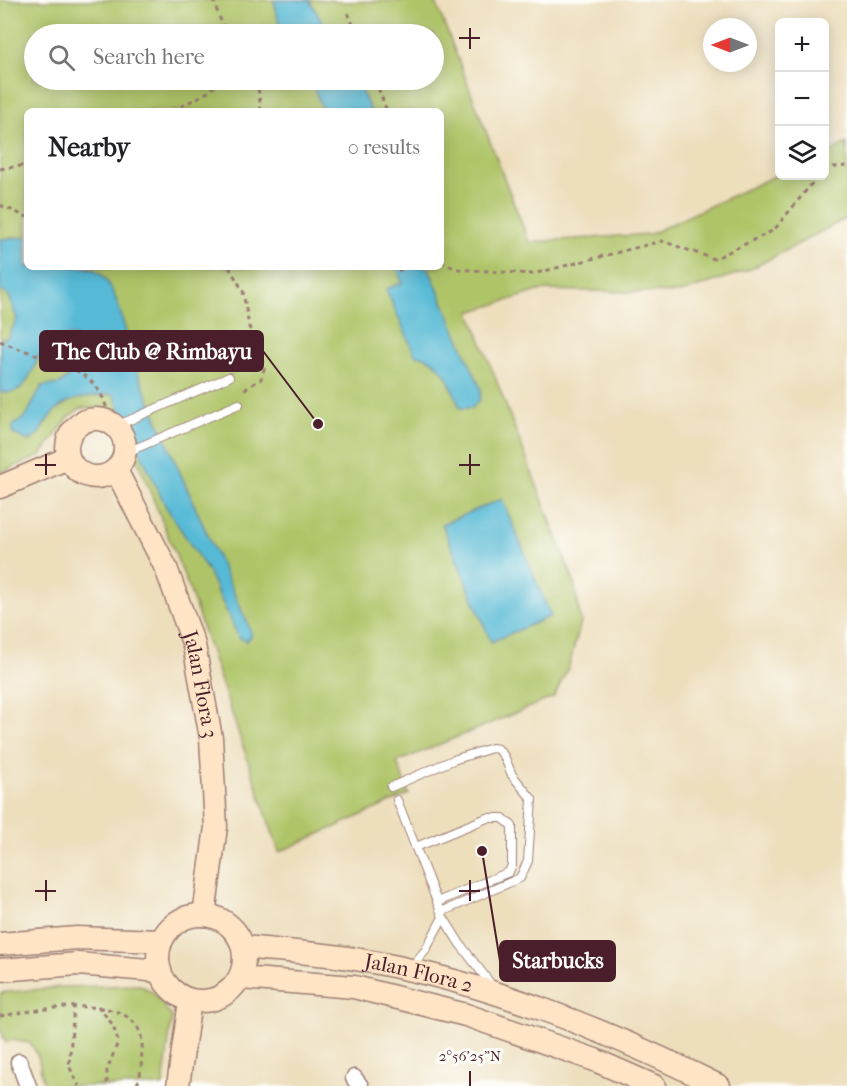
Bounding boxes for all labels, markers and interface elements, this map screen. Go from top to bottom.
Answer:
north arrow [703,18,757,72]
map controls [775,18,829,180]
button: + [775,18,829,72]
search box [24,24,444,90]
icon: search [45,41,78,74]
text: Search here [93,44,205,70]
button: − [775,72,829,126]
button: layers [775,126,829,180]
text: Nearby [48,132,130,163]
text: 0 results [348,136,420,159]
callout: The Club @ Rimbayu [40,331,263,371]
text: The Club @ Rimbayu [51,339,252,365]
street label: Jalan Flora 3 [177,626,223,740]
callout: Starbucks [500,941,615,981]
street label: Jalan Flora 2 [361,948,476,998]
text: Starbucks [512,948,604,974]
text: 2°56'25"N [439,1047,502,1065]

